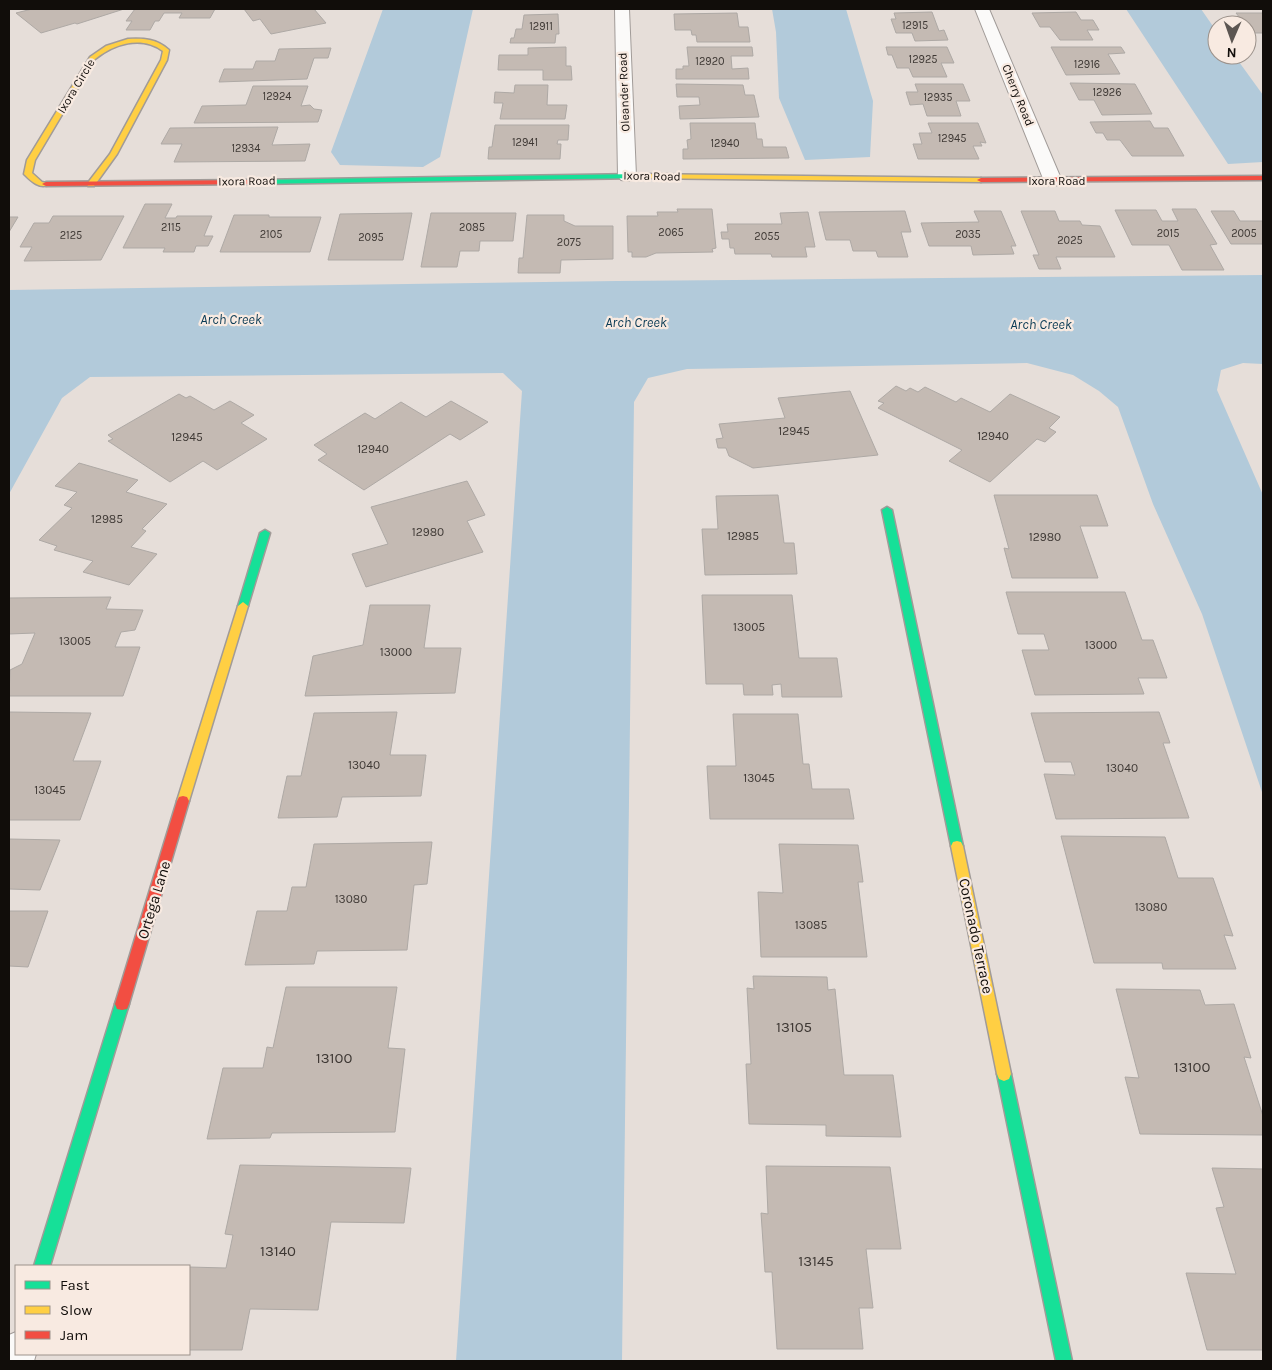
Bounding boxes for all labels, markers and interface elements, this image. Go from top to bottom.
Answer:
north arrow [1207,15,1257,65]
house number: 12915 [902,19,928,32]
house number: 12911 [529,20,553,33]
text: N [1226,44,1237,61]
street label: Oleander Road [616,52,632,132]
house number: 12925 [909,53,937,66]
house number: 12920 [695,55,725,68]
street label: Ixora Circle [54,56,98,116]
house number: 12916 [1074,58,1100,71]
street label: Cherry Road [999,62,1037,128]
house number: 12926 [1092,86,1122,99]
house number: 12924 [263,90,291,103]
house number: 12935 [923,91,953,104]
house number: 12945 [938,132,966,145]
house number: 12941 [512,136,538,149]
house number: 12940 [710,137,740,150]
house number: 12934 [231,142,261,155]
street label: Ixora Road [623,168,681,184]
street label: Ixora Road [218,173,276,189]
street label: Ixora Road [1028,174,1086,188]
house number: 2115 [161,221,181,234]
house number: 2085 [459,221,485,234]
house number: 2065 [658,226,684,239]
house number: 2015 [1157,227,1179,240]
house number: 2005 [1231,227,1257,240]
house number: 2105 [260,228,282,241]
house number: 2035 [955,228,981,241]
house number: 2125 [60,229,82,242]
house number: 2055 [754,230,780,243]
house number: 2095 [358,231,384,244]
house number: 2025 [1057,234,1083,247]
house number: 2075 [557,236,581,249]
water label: Arch Creek [200,311,263,328]
water label: Arch Creek [605,314,668,331]
water label: Arch Creek [1010,316,1073,333]
house number: 12945 [778,424,810,438]
house number: 12940 [977,429,1009,443]
house number: 12945 [171,430,203,444]
house number: 12940 [357,442,389,456]
house number: 12985 [91,512,123,526]
house number: 12980 [412,525,444,539]
house number: 12985 [727,529,759,543]
house number: 12980 [1029,530,1061,544]
house number: 13005 [733,620,765,634]
house number: 13005 [59,634,91,648]
house number: 13000 [1085,638,1117,652]
house number: 13000 [380,645,412,659]
house number: 13040 [348,758,380,772]
house number: 13040 [1106,761,1138,775]
house number: 13045 [743,771,775,785]
house number: 13045 [34,783,66,797]
street label: Ortega Lane [134,859,174,941]
street label: Coronado Terrace [955,877,997,995]
house number: 13080 [335,892,367,906]
house number: 13080 [1135,900,1167,914]
house number: 13085 [795,918,827,932]
house number: 13105 [776,1018,812,1036]
house number: 13100 [316,1049,352,1067]
house number: 13100 [1174,1058,1210,1076]
house number: 13140 [260,1242,296,1260]
house number: 13145 [798,1252,834,1270]
legend [15,1265,190,1355]
text: Fast [60,1276,90,1294]
text: Slow [60,1301,92,1319]
text: Jam [60,1326,88,1344]

